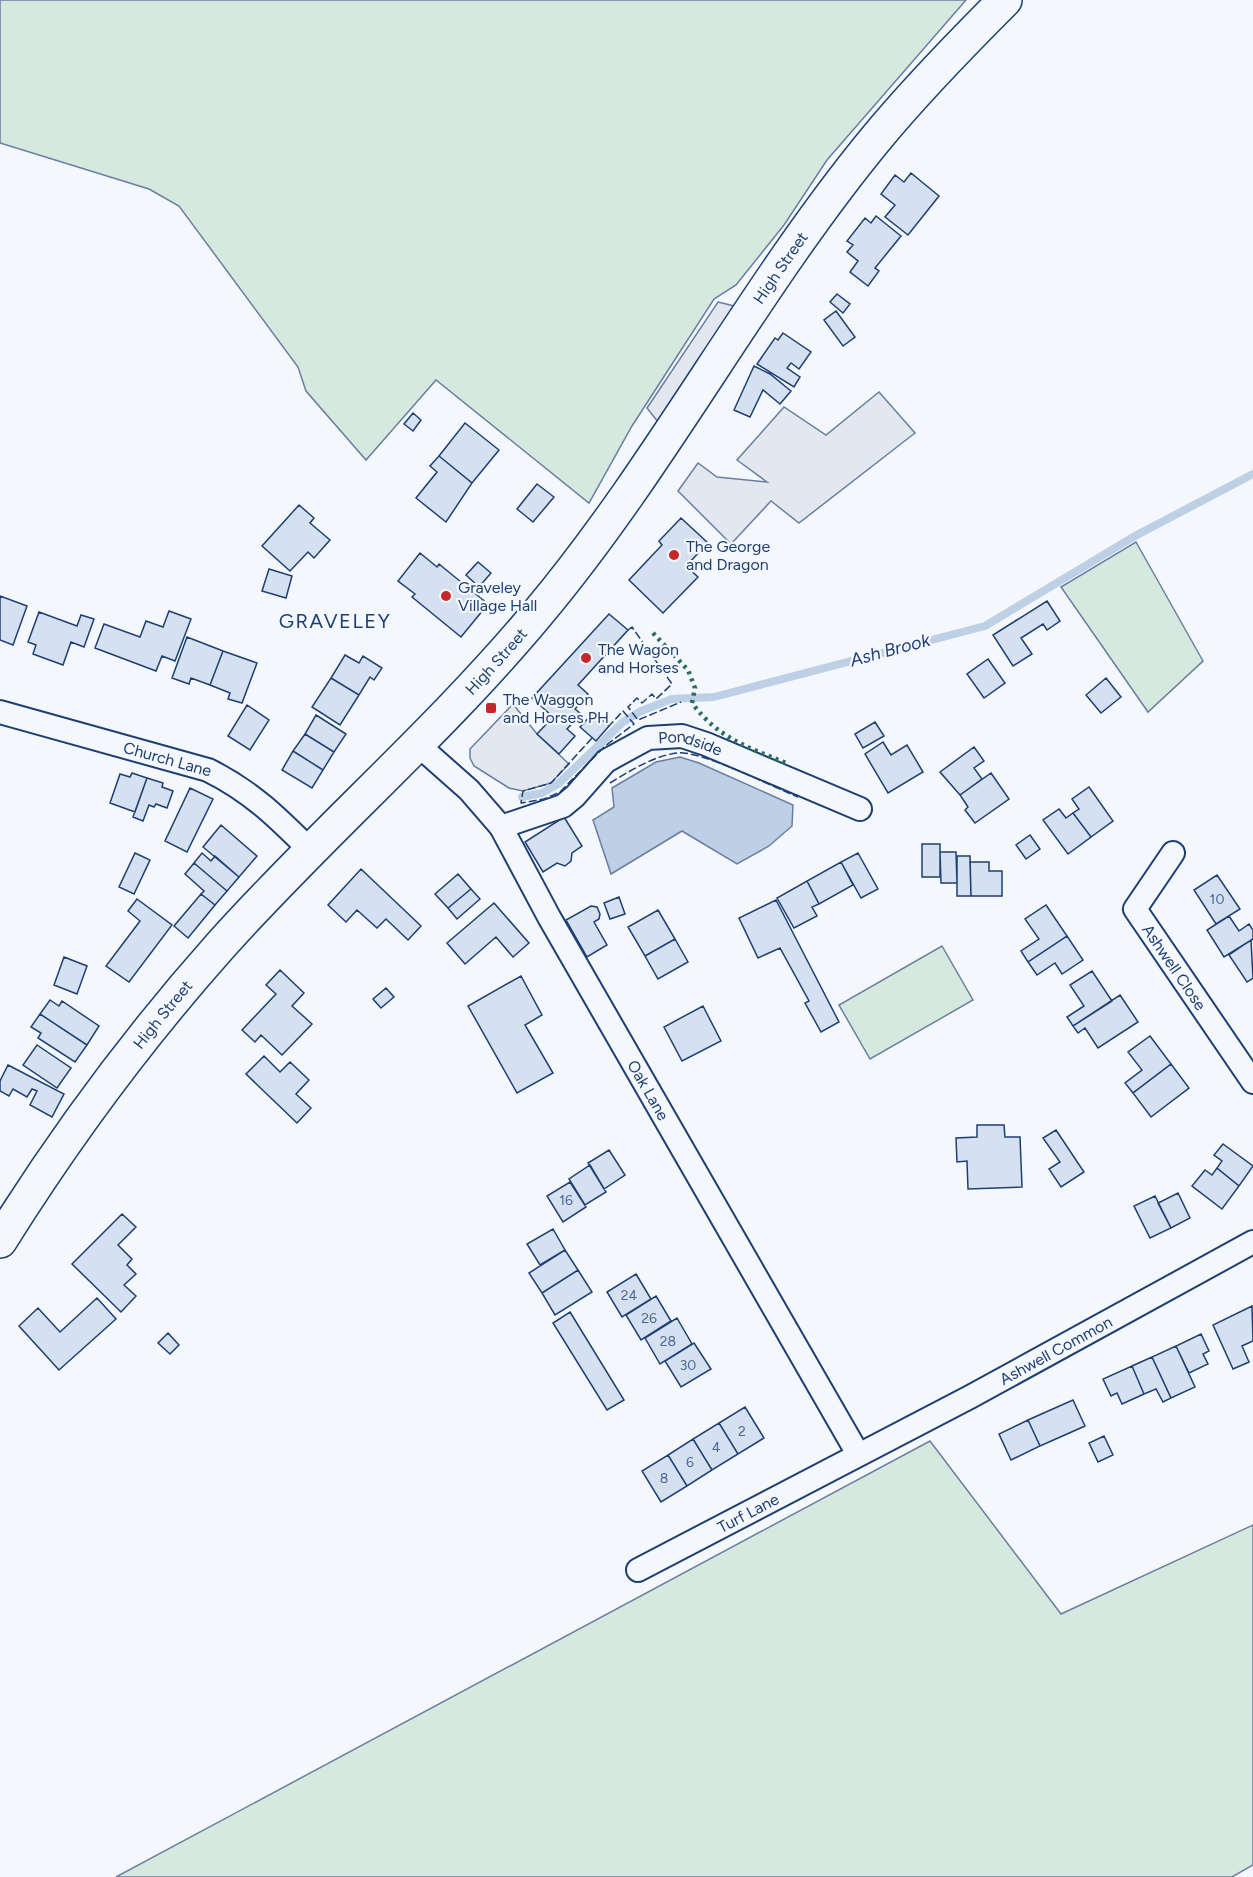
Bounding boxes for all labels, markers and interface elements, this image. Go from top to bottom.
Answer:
street label: High Street [749,228,811,307]
place label: The George and Dragon [686,537,770,574]
marker: The George and Dragon [667,548,681,562]
place label: Graveley Village Hall [458,578,537,615]
marker: Graveley Village Hall [439,589,453,603]
district label: GRAVELEY [279,609,391,633]
street label: High Street [461,624,531,698]
water label: Ash Brook [847,628,934,671]
place label: The Wagon and Horses [598,640,679,677]
marker: The Wagon and Horses [579,651,593,665]
place label: The Waggon and Horses PH [503,690,609,727]
marker: The Waggon and Horses PH [484,701,498,715]
street label: Pondside [658,726,726,759]
street label: Church Lane [121,737,214,780]
house number: 10 [1210,891,1224,908]
street label: Ashwell Close [1139,921,1211,1014]
street label: High Street [129,976,196,1052]
street label: Oak Lane [624,1056,674,1124]
house number: 16 [559,1192,573,1209]
house number: 24 [621,1287,638,1304]
house number: 26 [641,1310,657,1327]
street label: Ashwell Common [996,1312,1115,1389]
house number: 28 [660,1333,676,1350]
house number: 30 [680,1357,696,1374]
house number: 2 [738,1423,746,1440]
house number: 4 [712,1439,721,1456]
house number: 6 [686,1454,694,1471]
house number: 8 [660,1470,668,1487]
street label: Turf Lane [714,1489,782,1536]

